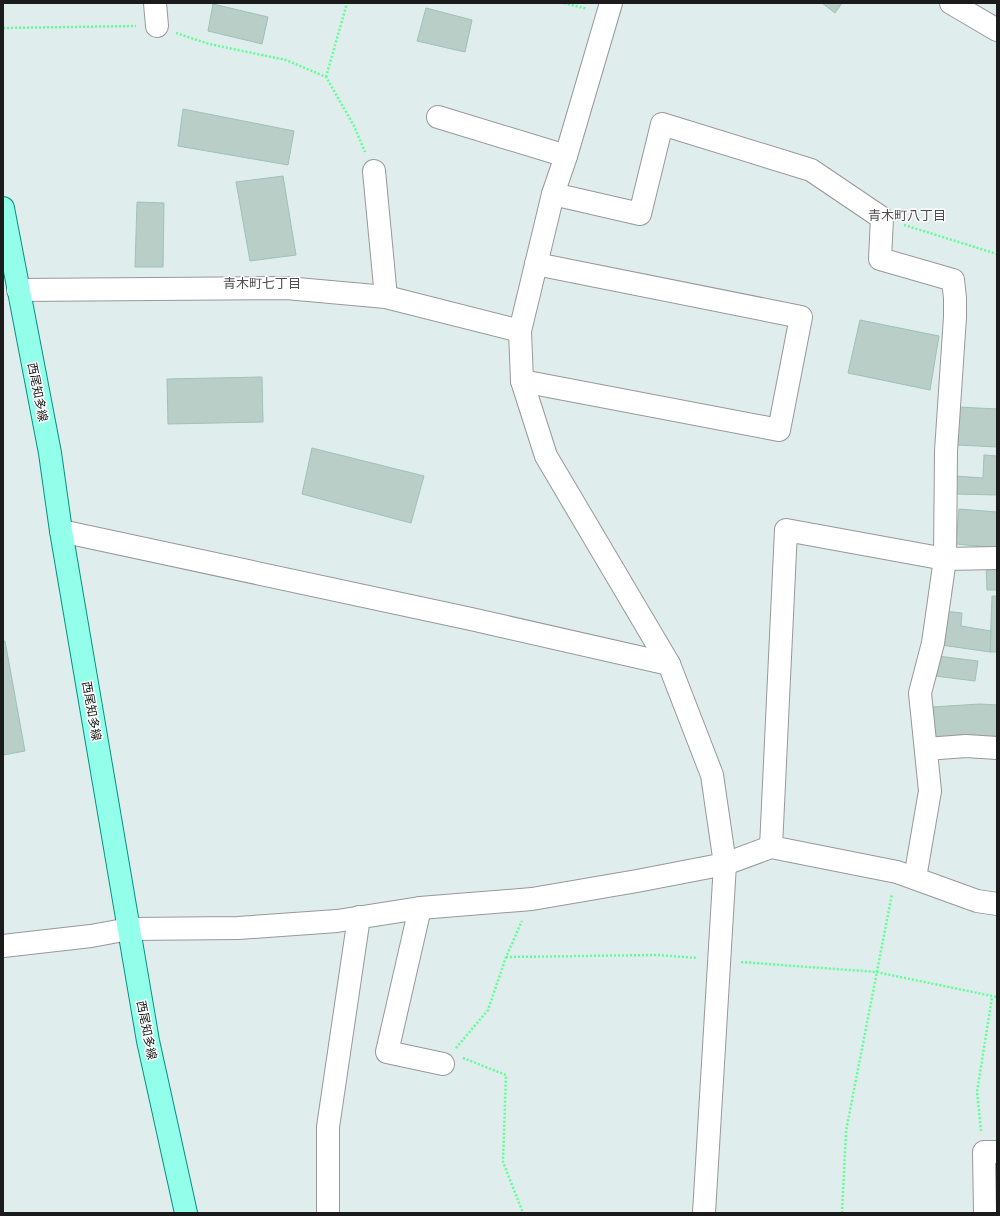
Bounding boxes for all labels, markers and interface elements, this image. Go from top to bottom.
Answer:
district label: 青木町八丁目 [868,206,946,224]
district label: 青木町七丁目 [223,274,301,292]
street label: 西尾知多線 [24,361,52,423]
street label: 西尾知多線 [78,680,106,742]
street label: 西尾知多線 [133,999,161,1061]

